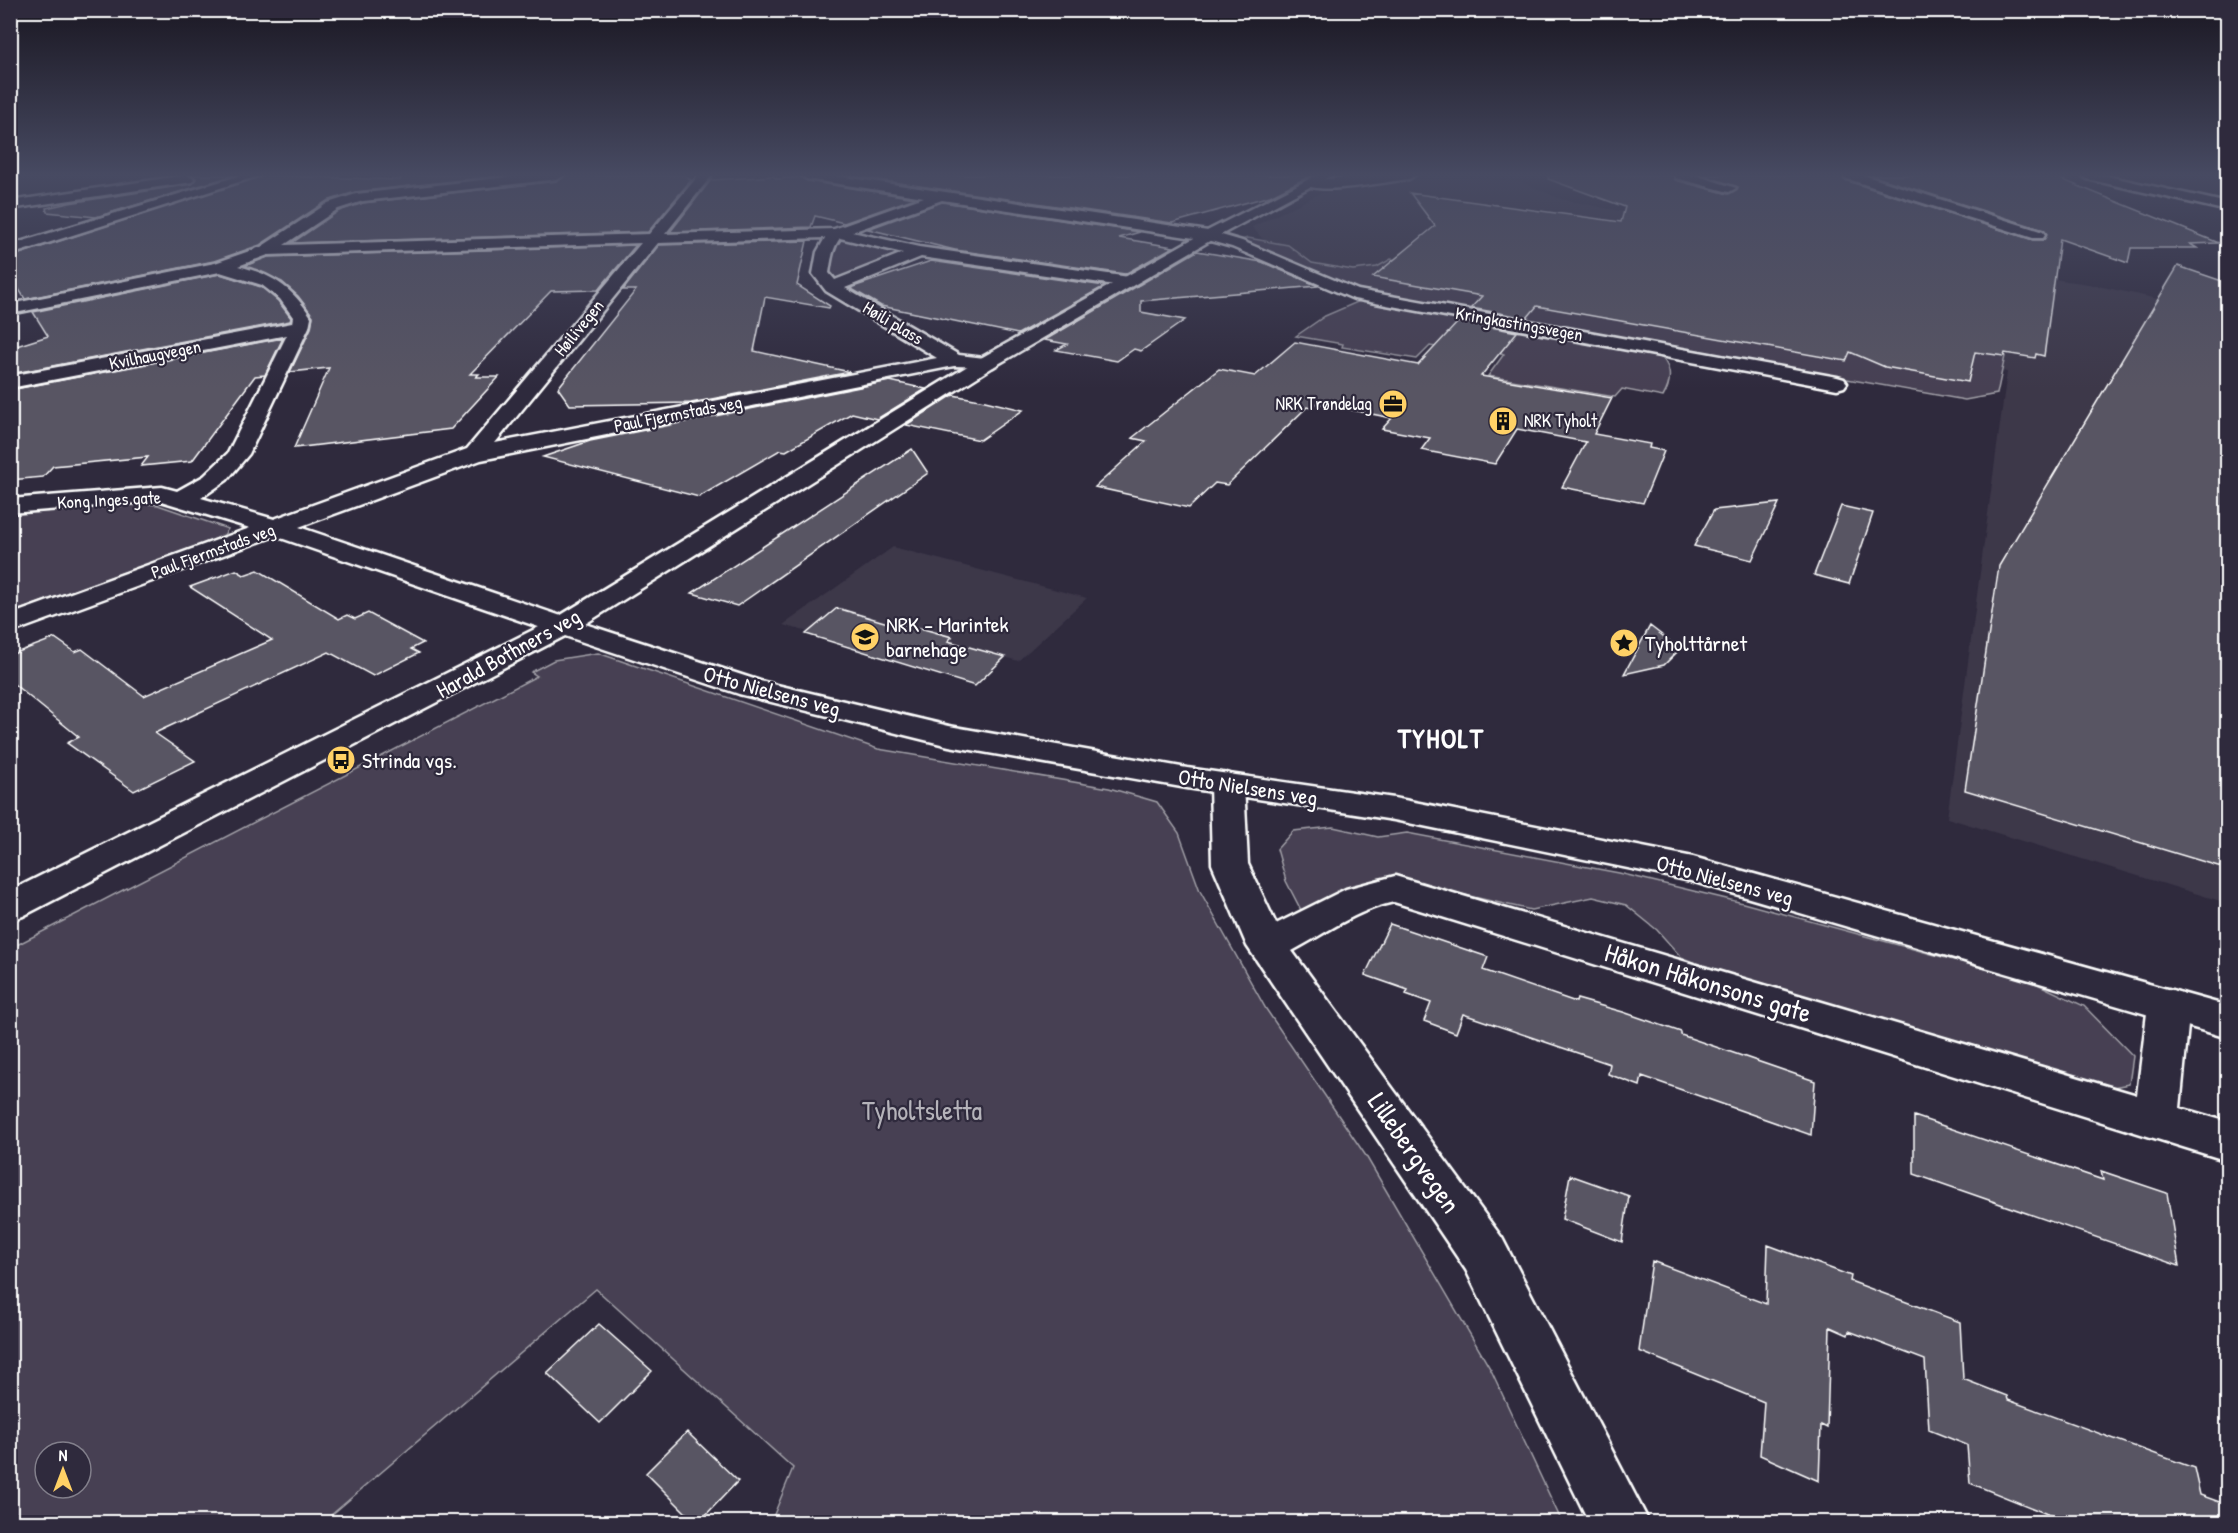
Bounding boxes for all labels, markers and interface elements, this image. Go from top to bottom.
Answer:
street label: Høilivegen [548,294,609,361]
street label: Høili plass [858,295,928,350]
street label: Kringkastingsvegen [1453,300,1585,347]
street label: Kvilhaugvegen [107,333,203,376]
office icon: NRK Trøndelag [1377,388,1409,420]
street label: Paul Fjermstads veg [612,389,744,438]
place label: NRK Trøndelag [1276,391,1372,416]
building icon: NRK Tyholt [1487,405,1519,437]
place label: NRK Tyholt [1524,408,1598,433]
street label: Kong Inges gate [56,484,162,515]
street label: Paul Fjermstads veg [148,517,278,584]
street label: Harald Bothners veg [431,601,585,705]
place label: NRK - Marintek barnehage [886,609,1009,664]
school or university icon: NRK - Marintek barnehage [849,621,881,653]
place icon: Tyholttårnet [1608,627,1640,659]
place label: Tyholttårnet [1645,628,1747,658]
street label: Otto Nielsens veg [700,658,844,724]
district label: TYHOLT [1397,719,1484,757]
bus stop icon: Strinda vgs. [325,744,357,776]
place label: Strinda vgs. [362,745,457,775]
street label: Otto Nielsens veg [1176,761,1320,813]
street label: Otto Nielsens veg [1653,847,1797,913]
street label: Håkon Håkonsons gate [1600,934,1816,1032]
street label: Lillebergvegen [1359,1085,1470,1220]
park label: Tyholtsletta [862,1092,983,1129]
north arrow [33,1440,93,1500]
text: N [59,1444,68,1466]

